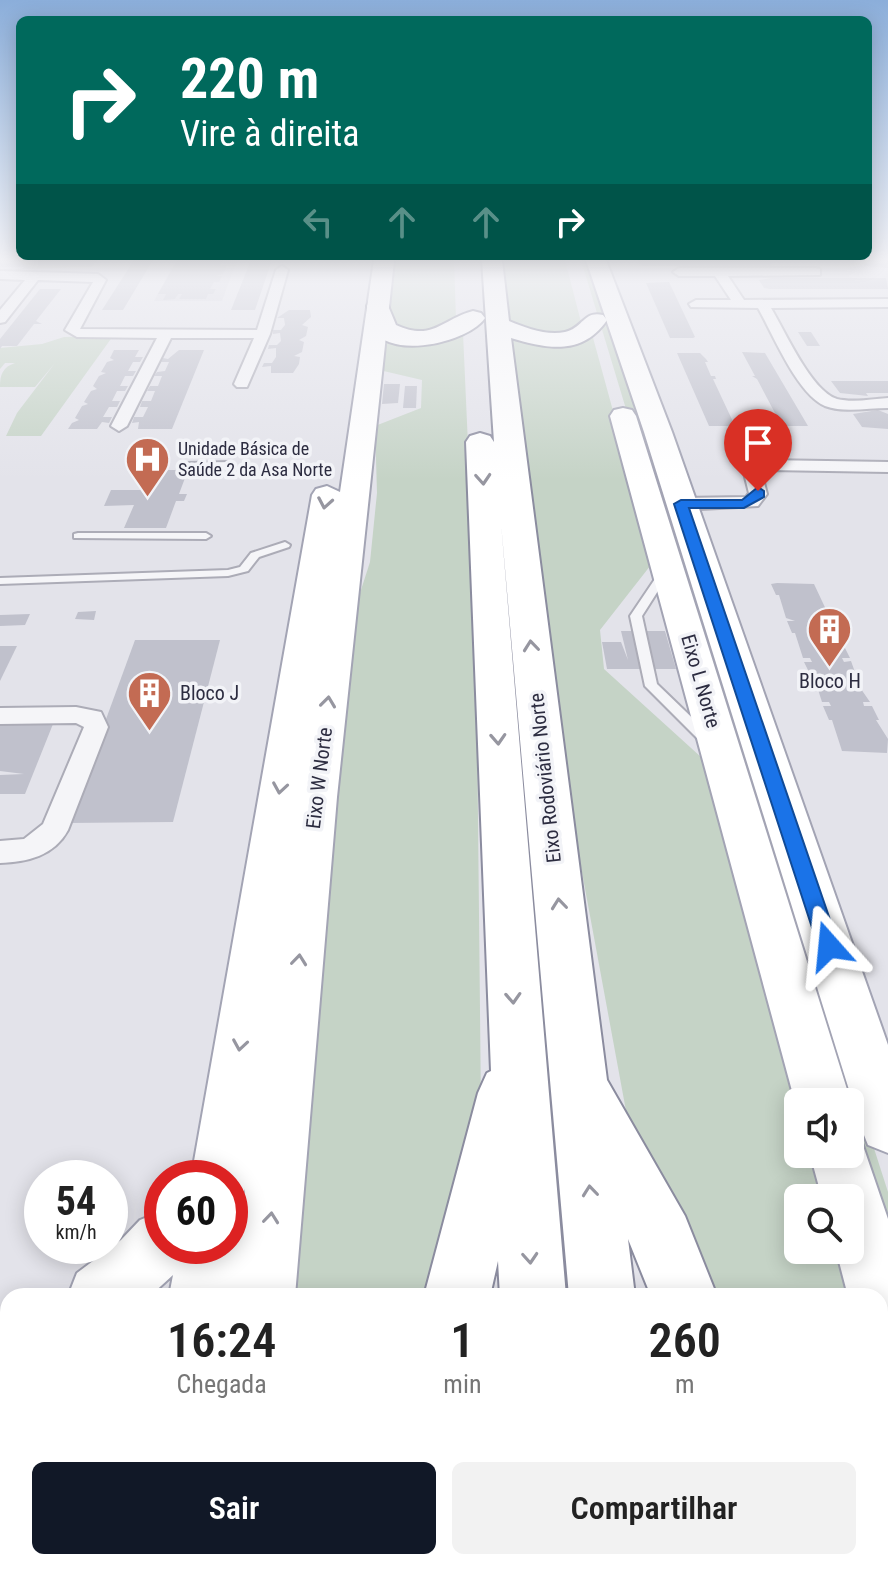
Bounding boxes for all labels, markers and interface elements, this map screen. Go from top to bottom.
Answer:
text: 220 m [180,46,319,112]
icon: right [48,48,152,152]
text: Vire à direita [180,113,360,155]
icon: left [296,200,340,244]
icon: ahead [380,200,424,244]
icon: ahead [464,200,508,244]
icon: right [548,200,592,244]
pin [724,409,792,491]
icon: arrive [736,421,780,465]
hospital icon: Unidade Básica de Saúde 2 da Asa Norte [123,435,171,498]
place label: Unidade Básica de Saúde 2 da Asa Norte [178,438,332,480]
one-way arrow [474,473,491,486]
one-way arrow [318,497,335,510]
building icon: Bloco H [806,605,854,668]
street label: Eixo L Norte [676,631,726,731]
one-way arrow [522,639,539,652]
building icon: Bloco J [125,669,173,732]
place label: Bloco H [799,669,861,693]
place label: Bloco J [180,681,239,705]
street label: Eixo Rodoviário Norte [524,692,566,864]
one-way arrow [319,695,336,708]
street label: Eixo W Norte [301,726,337,830]
one-way arrow [489,733,506,746]
one-way arrow [272,781,289,795]
one-way arrow [550,897,567,910]
position arrow [787,904,871,988]
one-way arrow [290,953,307,966]
one-way arrow [505,993,522,1005]
one-way arrow [232,1038,249,1052]
map controls [784,1088,864,1264]
button: sound [784,1088,864,1168]
speed limit sign: 60 [144,1160,248,1264]
text: 54 [56,1178,96,1225]
one-way arrow [581,1184,598,1197]
button: search [784,1184,864,1264]
one-way arrow [263,1212,280,1225]
text: km/h [55,1220,97,1244]
one-way arrow [521,1252,538,1265]
text: 16:24 [167,1312,276,1369]
text: 1 [450,1312,474,1369]
text: 260 [649,1312,721,1369]
text: Chegada [177,1369,267,1399]
text: min [443,1369,481,1399]
text: m [675,1369,695,1399]
button: Sair [32,1462,436,1554]
button: Compartilhar [452,1462,856,1554]

